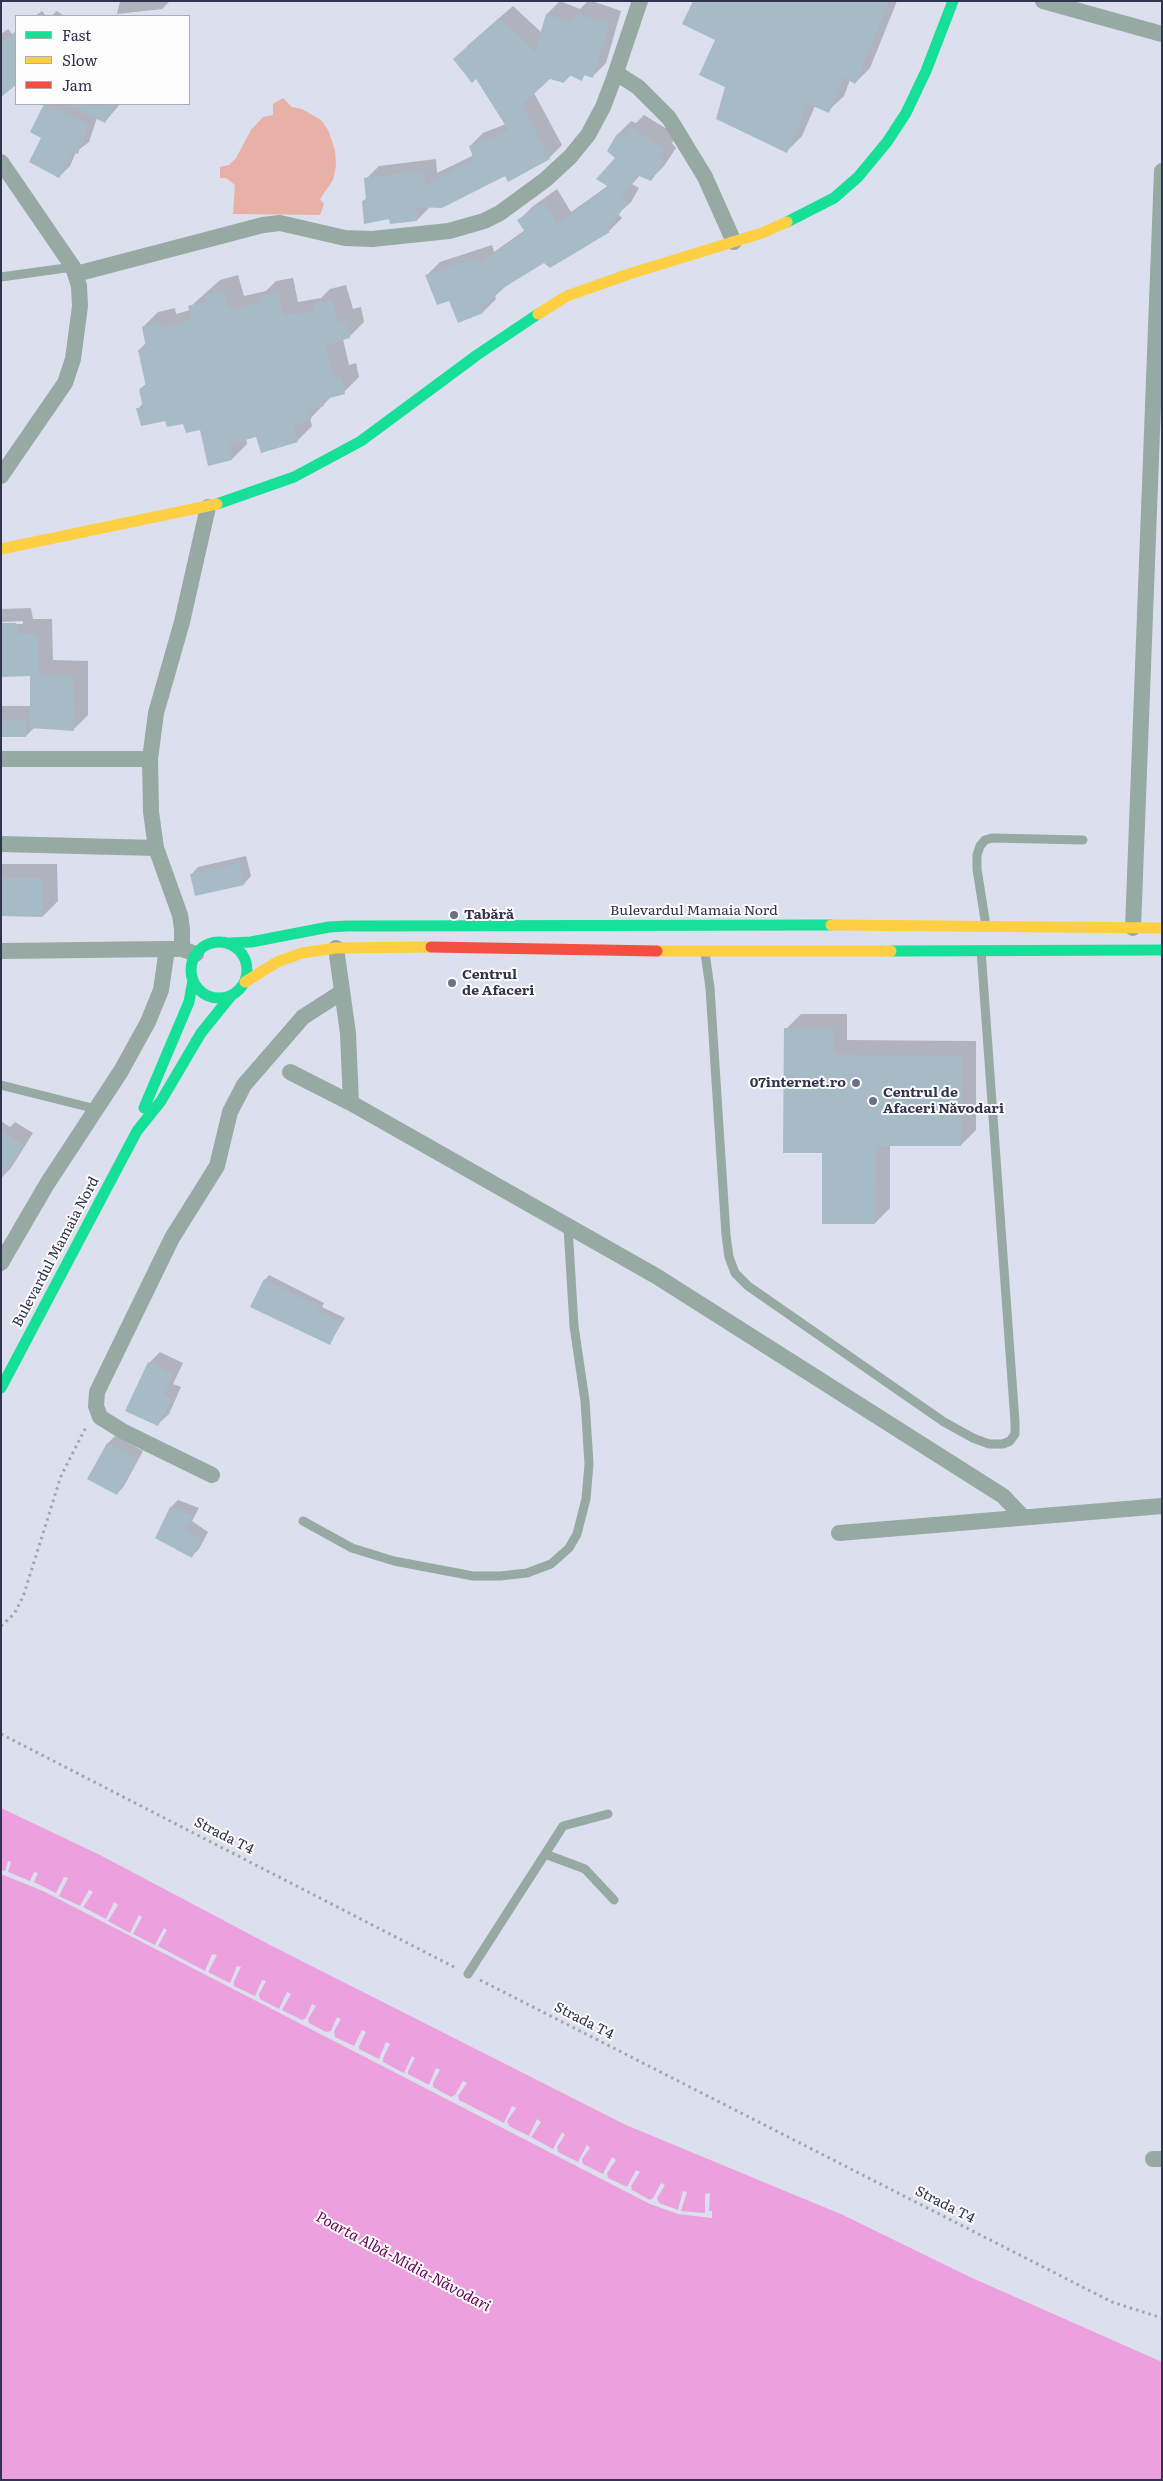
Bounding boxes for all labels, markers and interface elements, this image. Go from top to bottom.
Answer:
legend [15,15,190,105]
text: Fast [62,23,91,46]
text: Slow [62,48,97,71]
text: Jam [62,73,92,96]
street label: Bulevardul Mamaia Nord [610,903,778,919]
place label: Tabără [464,907,514,923]
marker: Tabără [448,909,460,921]
place label: Centrul de Afaceri [462,967,534,1000]
marker: Centrul de Afaceri [446,977,458,989]
place label: 07internet.ro [750,1075,846,1091]
marker: 07internet.ro [850,1077,862,1089]
place label: Centrul de Afaceri Năvodari [883,1085,1004,1118]
marker: Centrul de Afaceri Năvodari [867,1095,879,1107]
street label: Bulevardul Mamaia Nord [9,1174,103,1330]
street label: Strada T4 [191,1814,257,1858]
street label: Strada T4 [551,1999,617,2043]
street label: Strada T4 [912,2183,978,2227]
water label: Poarta Albă-Midia-Năvodari [312,2208,494,2316]

